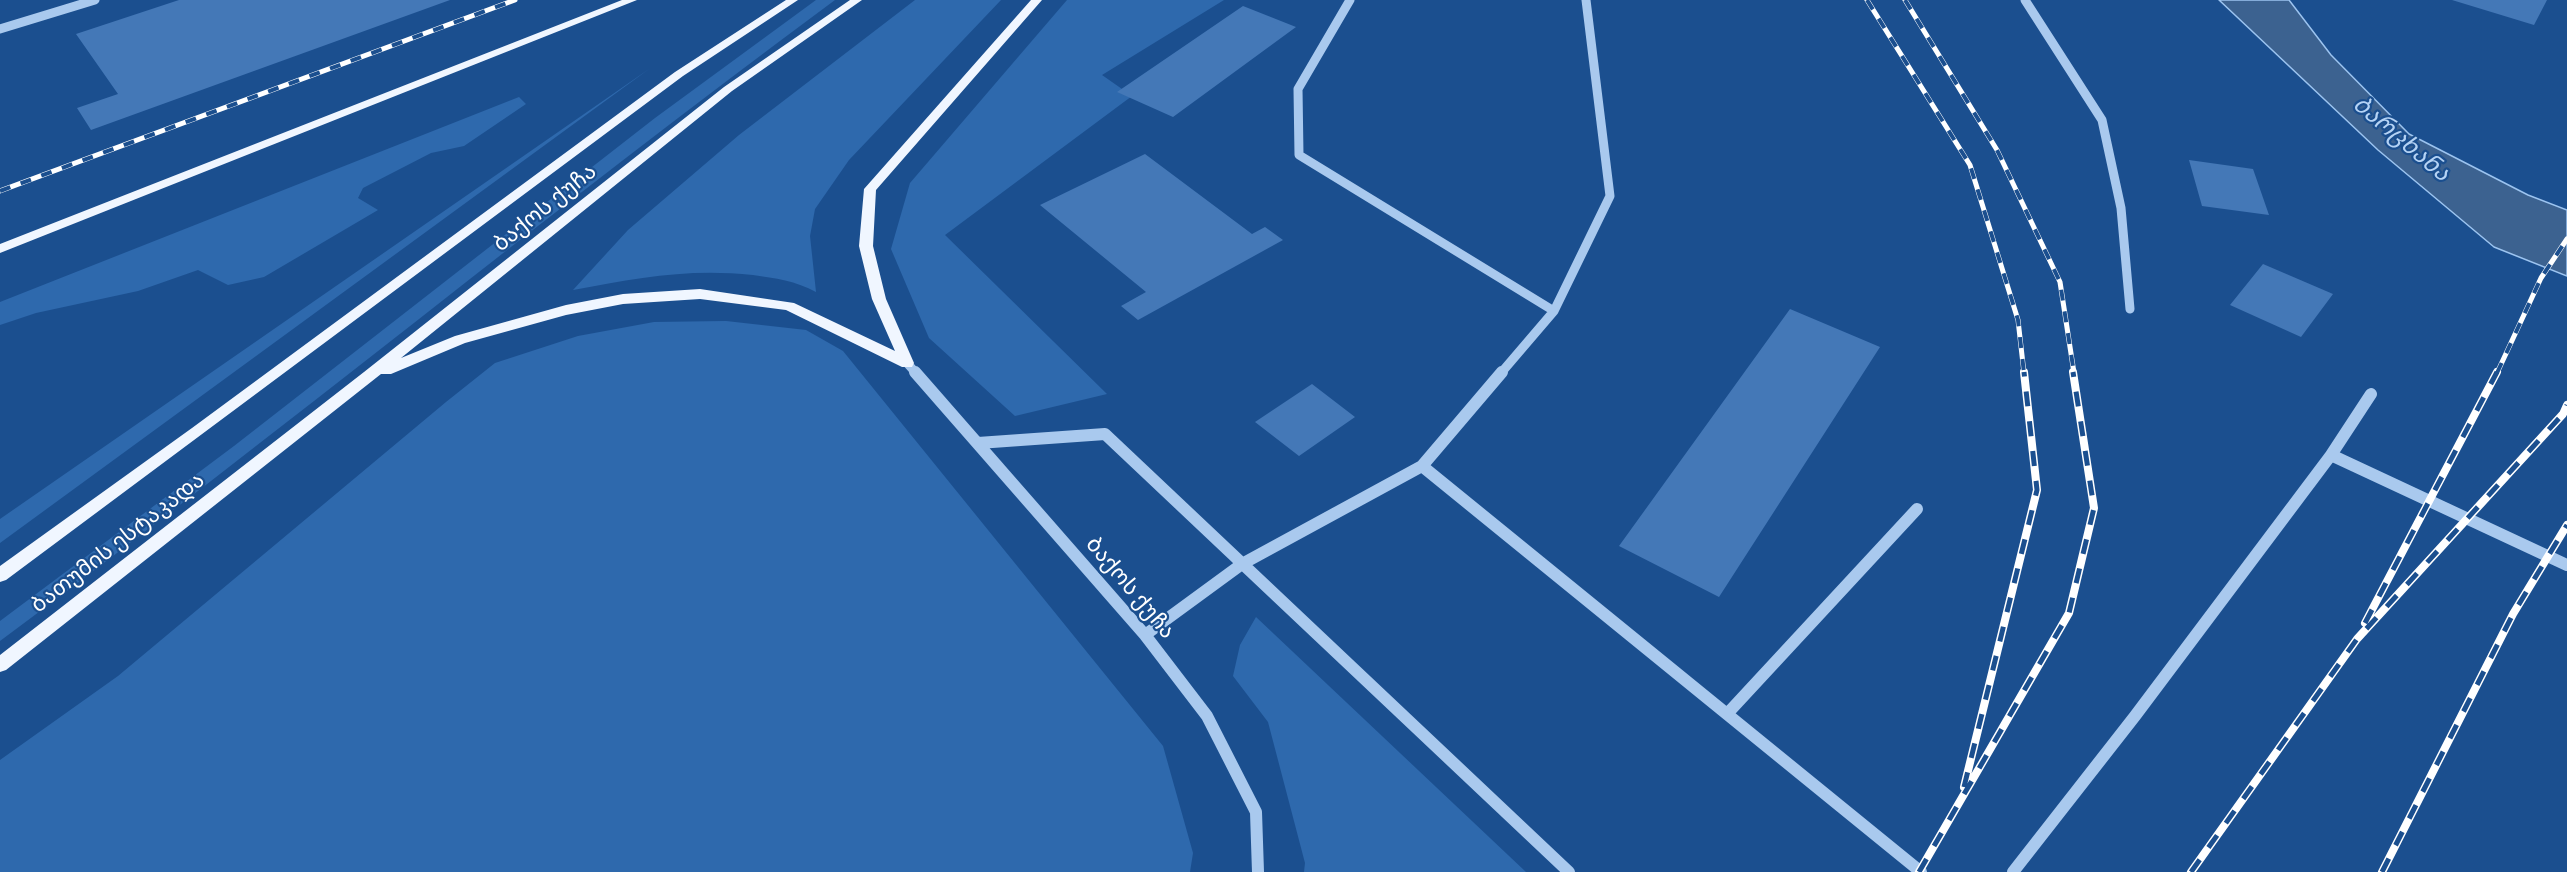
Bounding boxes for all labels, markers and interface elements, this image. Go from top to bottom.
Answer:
water label: ბარცხანა [2347,90,2455,188]
street label: ბაქოს ქუჩა [488,158,602,258]
street label: ბათუმის ესტაკადა [26,467,210,619]
street label: ბაქოს ქუჩა [1080,532,1180,644]

